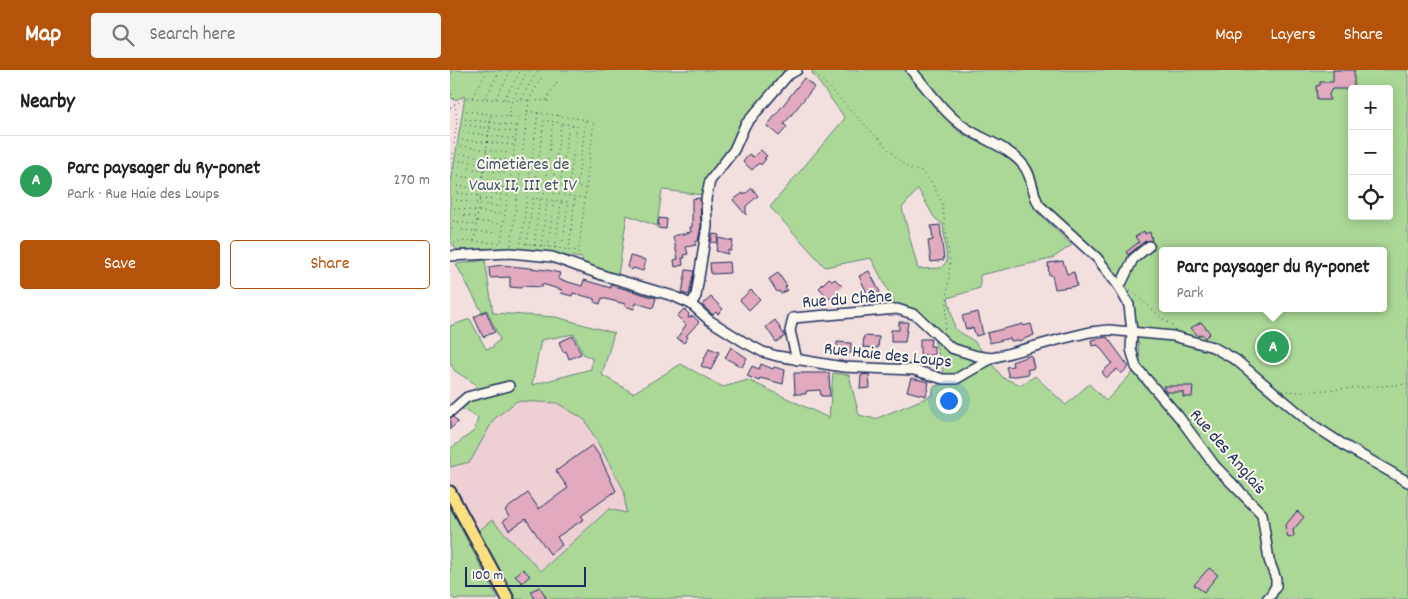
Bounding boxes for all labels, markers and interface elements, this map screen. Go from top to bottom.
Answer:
search box [91,13,441,58]
text: Map [25,18,61,52]
icon: search [109,21,137,49]
text: Search here [149,22,235,49]
text: Map [1215,23,1242,48]
text: Layers [1270,23,1316,48]
text: Share [1344,23,1383,48]
map controls [1348,85,1393,220]
button: + [1348,85,1393,130]
text: Nearby [20,88,75,118]
button: − [1348,130,1393,175]
park label: Cimetières de Vaux II, III et IV [469,153,577,199]
text: Parc paysager du Ry-ponet [67,156,260,183]
text: A [32,169,40,192]
text: 270 m [394,169,430,192]
button: locate [1348,175,1393,220]
text: Park · Rue Haie des Loups [67,183,220,206]
button: Save [20,240,220,289]
button: Share [230,240,430,289]
popup [1159,247,1387,312]
text: Parc paysager du Ry-ponet [1176,255,1370,282]
text: Park [1176,282,1204,305]
street label: Rue du Chêne [801,285,893,316]
pin: A [1257,328,1289,366]
street label: Rue Haie des Loups [822,337,953,376]
your location [936,388,962,414]
street label: Rue des Anglais [1183,404,1271,501]
scale bar [465,564,586,587]
text: 100 m [472,566,503,586]

